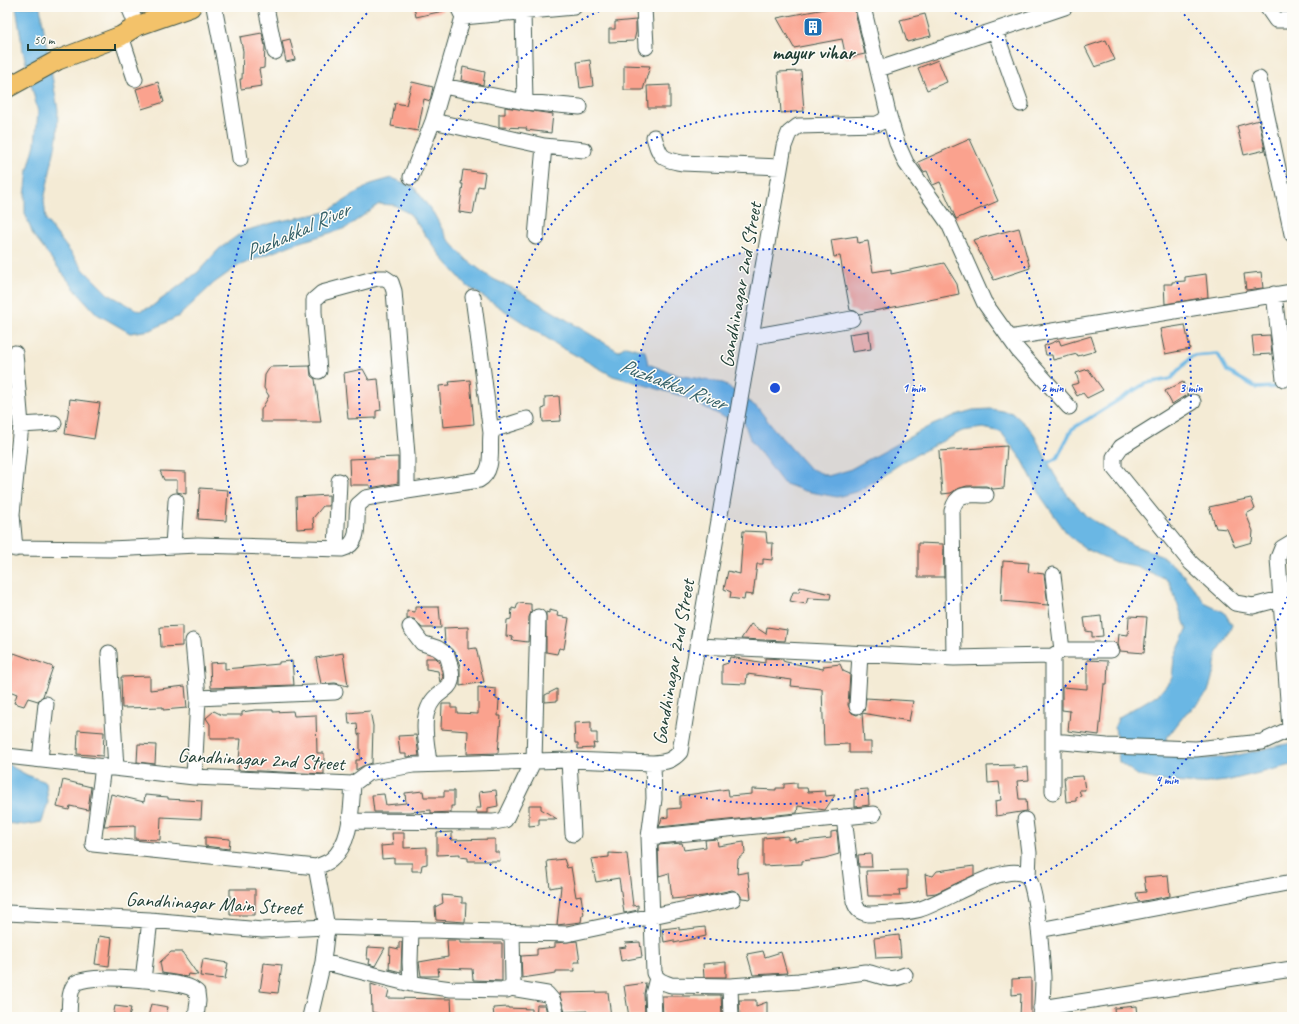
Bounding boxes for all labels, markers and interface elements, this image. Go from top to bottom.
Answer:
building icon: mayur vihar [802,16,824,38]
scale bar [28,26,115,52]
text: 50 m [34,32,56,48]
place label: mayur vihar [772,40,857,66]
water label: Puzhakkal River [241,195,357,265]
street label: Gandhinagar 2nd Street [714,198,768,370]
water label: Puzhakkal River [616,352,734,418]
text: 1 min [903,380,926,396]
text: 2 min [1041,380,1064,396]
text: 3 min [1180,380,1203,396]
centre of rings [768,381,782,395]
street label: Gandhinagar 2nd Street [647,575,701,747]
street label: Gandhinagar 2nd Street [177,743,347,776]
text: 4 min [1156,772,1179,788]
street label: Gandhinagar Main Street [125,886,305,921]

